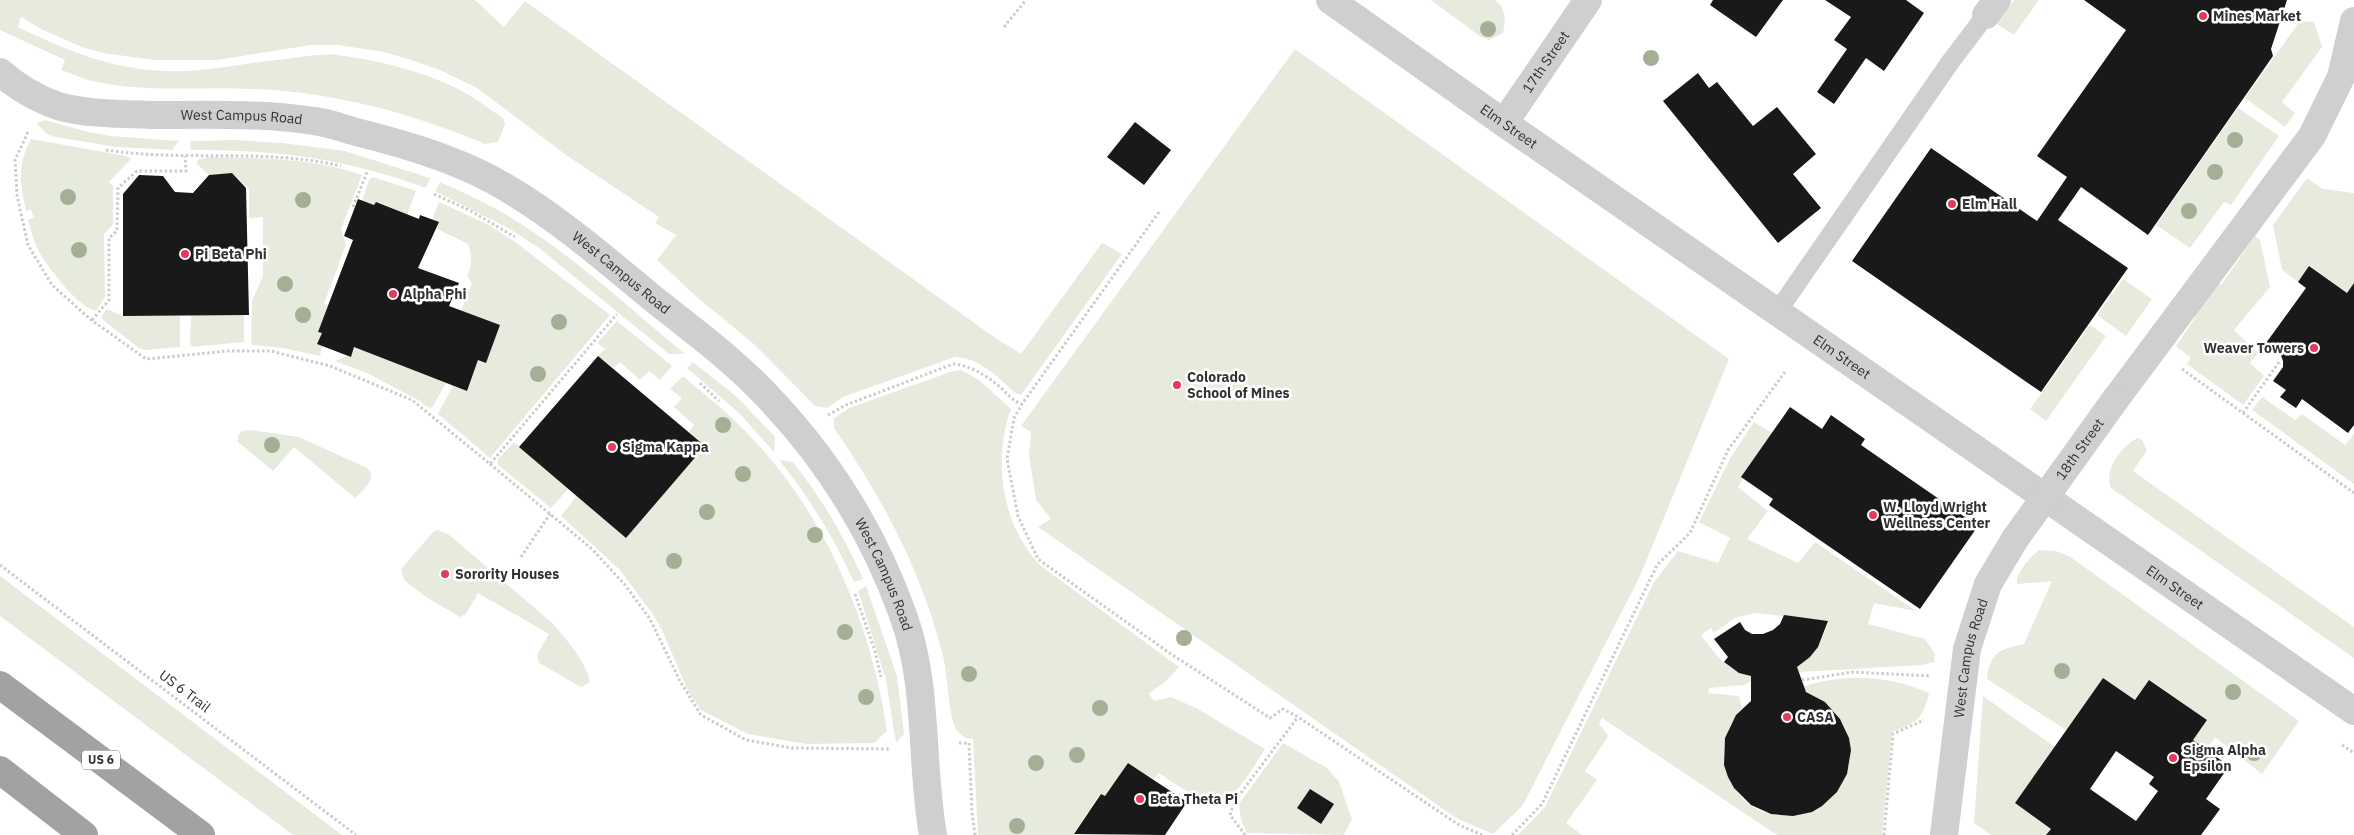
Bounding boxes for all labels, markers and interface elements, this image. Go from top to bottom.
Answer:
place label: Mines Market [2213,7,2301,25]
marker: Mines Market [2197,10,2209,22]
street label: 17th Street [1518,27,1573,96]
street label: Elm Street [1477,100,1541,153]
street label: West Campus Road [181,106,304,128]
place label: Elm Hall [1962,195,2017,213]
marker: Elm Hall [1946,198,1958,210]
street label: West Campus Road [569,227,674,318]
place label: Pi Beta Phi [195,245,267,263]
marker: Pi Beta Phi [179,248,191,260]
place label: Alpha Phi [403,285,467,303]
marker: Alpha Phi [387,288,399,300]
street label: Elm Street [1810,331,1874,383]
place label: Weaver Towers [2204,339,2304,357]
marker: Weaver Towers [2308,342,2320,354]
place label: Colorado School of Mines [1187,368,1290,402]
marker: Colorado School of Mines [1171,379,1183,391]
street label: 18th Street [2052,415,2108,483]
place label: Sigma Kappa [622,438,709,456]
marker: Sigma Kappa [606,441,618,453]
place label: W. Lloyd Wright Wellness Center [1883,498,1991,532]
marker: W. Lloyd Wright Wellness Center [1867,509,1879,521]
street label: West Campus Road [851,515,917,633]
street label: Elm Street [2143,561,2207,613]
place label: Sorority Houses [455,565,559,583]
marker: Sorority Houses [439,568,451,580]
street label: West Campus Road [1950,596,1992,719]
street label: US 6 Trail [156,666,214,716]
place label: CASA [1797,708,1834,726]
marker: CASA [1781,711,1793,723]
place label: Sigma Alpha Epsilon [2183,741,2266,775]
road number: US 6 [82,750,120,770]
marker: Sigma Alpha Epsilon [2167,752,2179,764]
place label: Beta Theta Pi [1150,790,1238,808]
marker: Beta Theta Pi [1134,793,1146,805]

